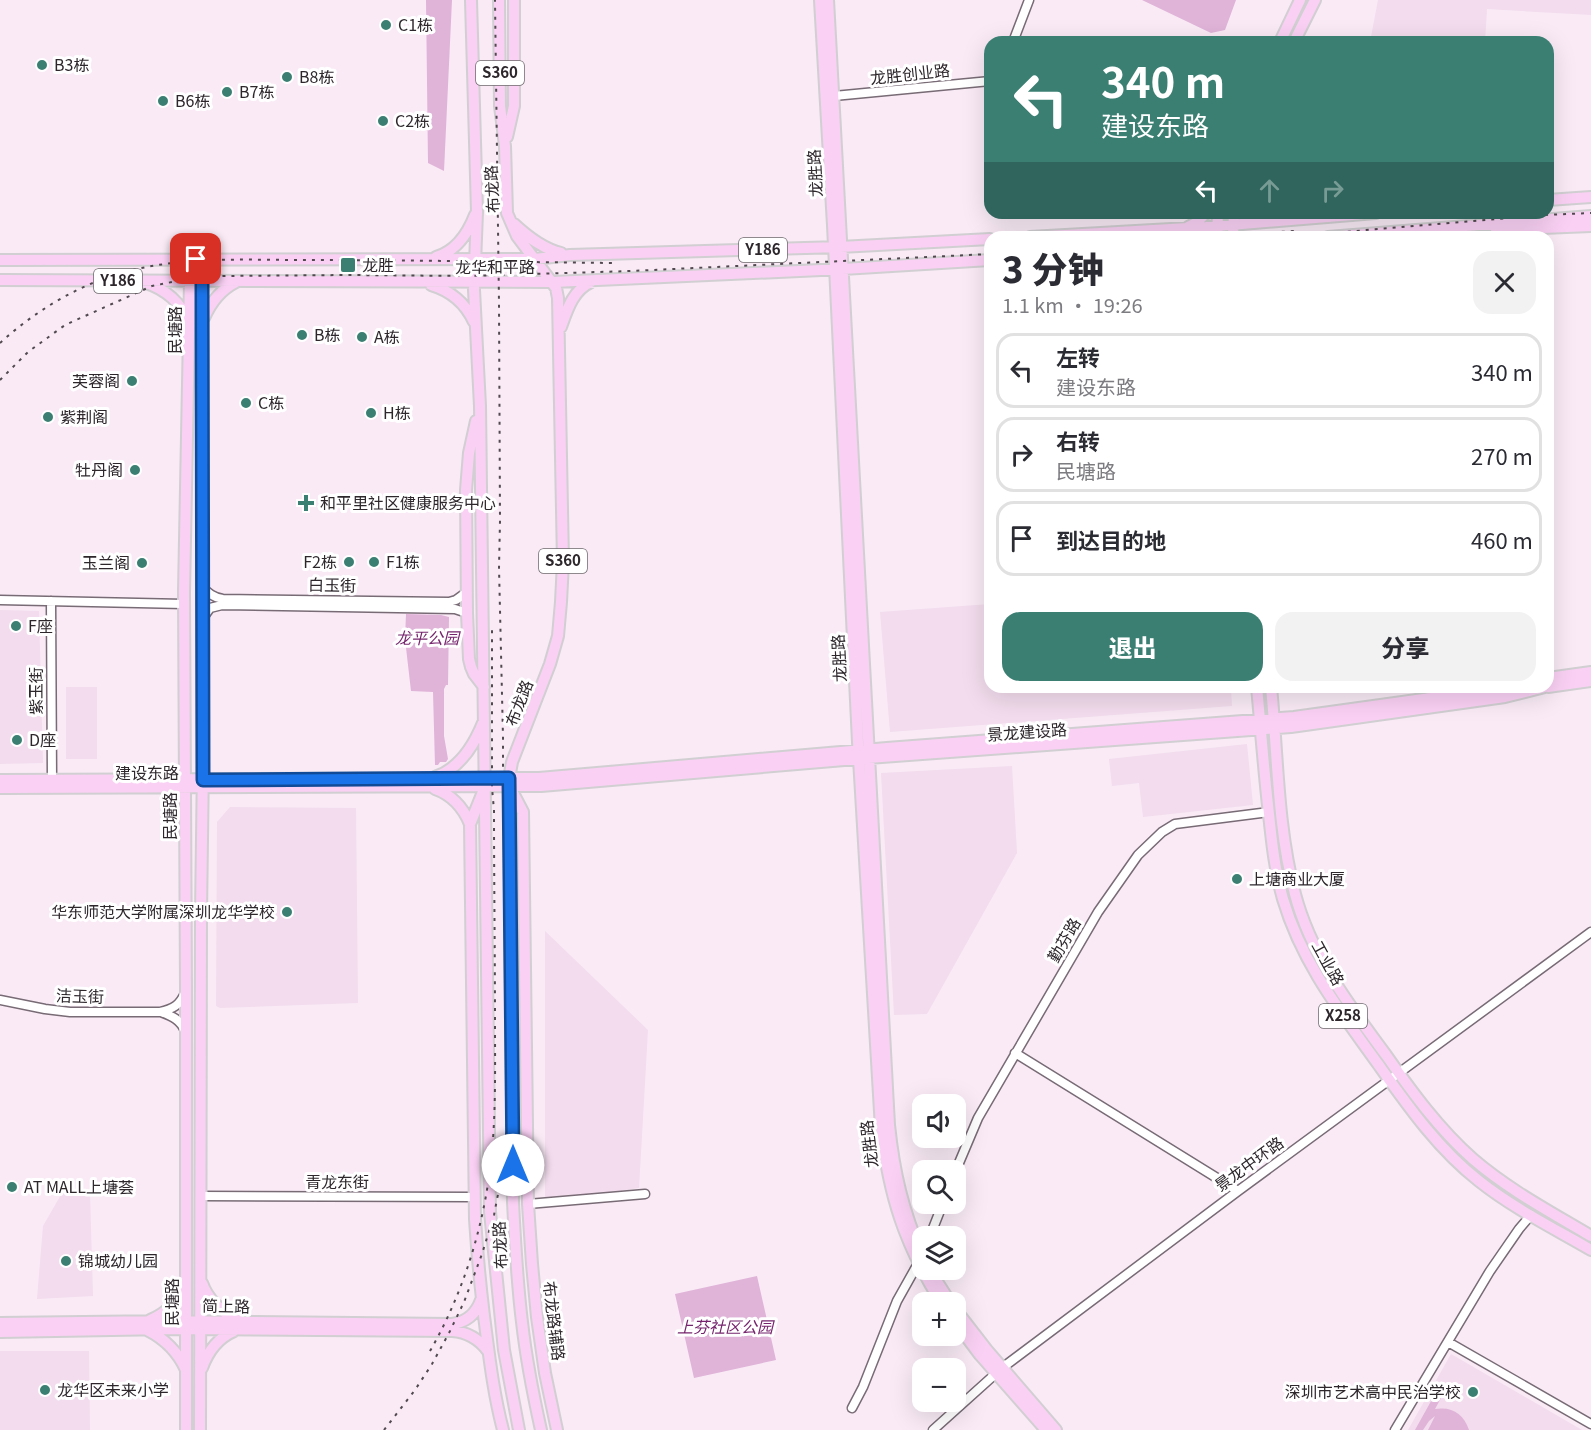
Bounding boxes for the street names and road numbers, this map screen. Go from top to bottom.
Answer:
street label: 龙胜创业路 [869,57,951,89]
road number: S360 [476,61,524,85]
street label: 龙胜路 [801,148,827,198]
street label: 布龙路 [478,164,504,214]
road number: Y186 [739,238,787,262]
street label: 龙华和平路 [455,254,535,278]
road number: Y186 [94,269,142,293]
street label: 民塘路 [162,306,186,354]
road number: S360 [539,549,587,573]
street label: 白玉街 [308,572,356,596]
street label: 龙胜路 [825,633,851,683]
street label: 紫玉街 [23,667,47,715]
street label: 布龙路 [498,676,538,729]
street label: 景龙建设路 [986,716,1068,746]
street label: 建设东路 [115,760,179,784]
street label: 民塘路 [157,792,181,840]
street label: 勤芬路 [1041,913,1086,966]
street label: 工业路 [1307,936,1351,989]
street label: 洁玉街 [56,982,104,1008]
road number: X258 [1319,1004,1367,1028]
street label: 龙胜路 [853,1119,883,1169]
street label: 景龙中环路 [1209,1130,1288,1196]
street label: 青龙东街 [305,1169,369,1193]
street label: 布龙路 [486,1220,512,1270]
street label: 民塘路 [159,1278,183,1326]
street label: 布龙路辅路 [538,1280,572,1362]
street label: 简上路 [202,1293,250,1317]

